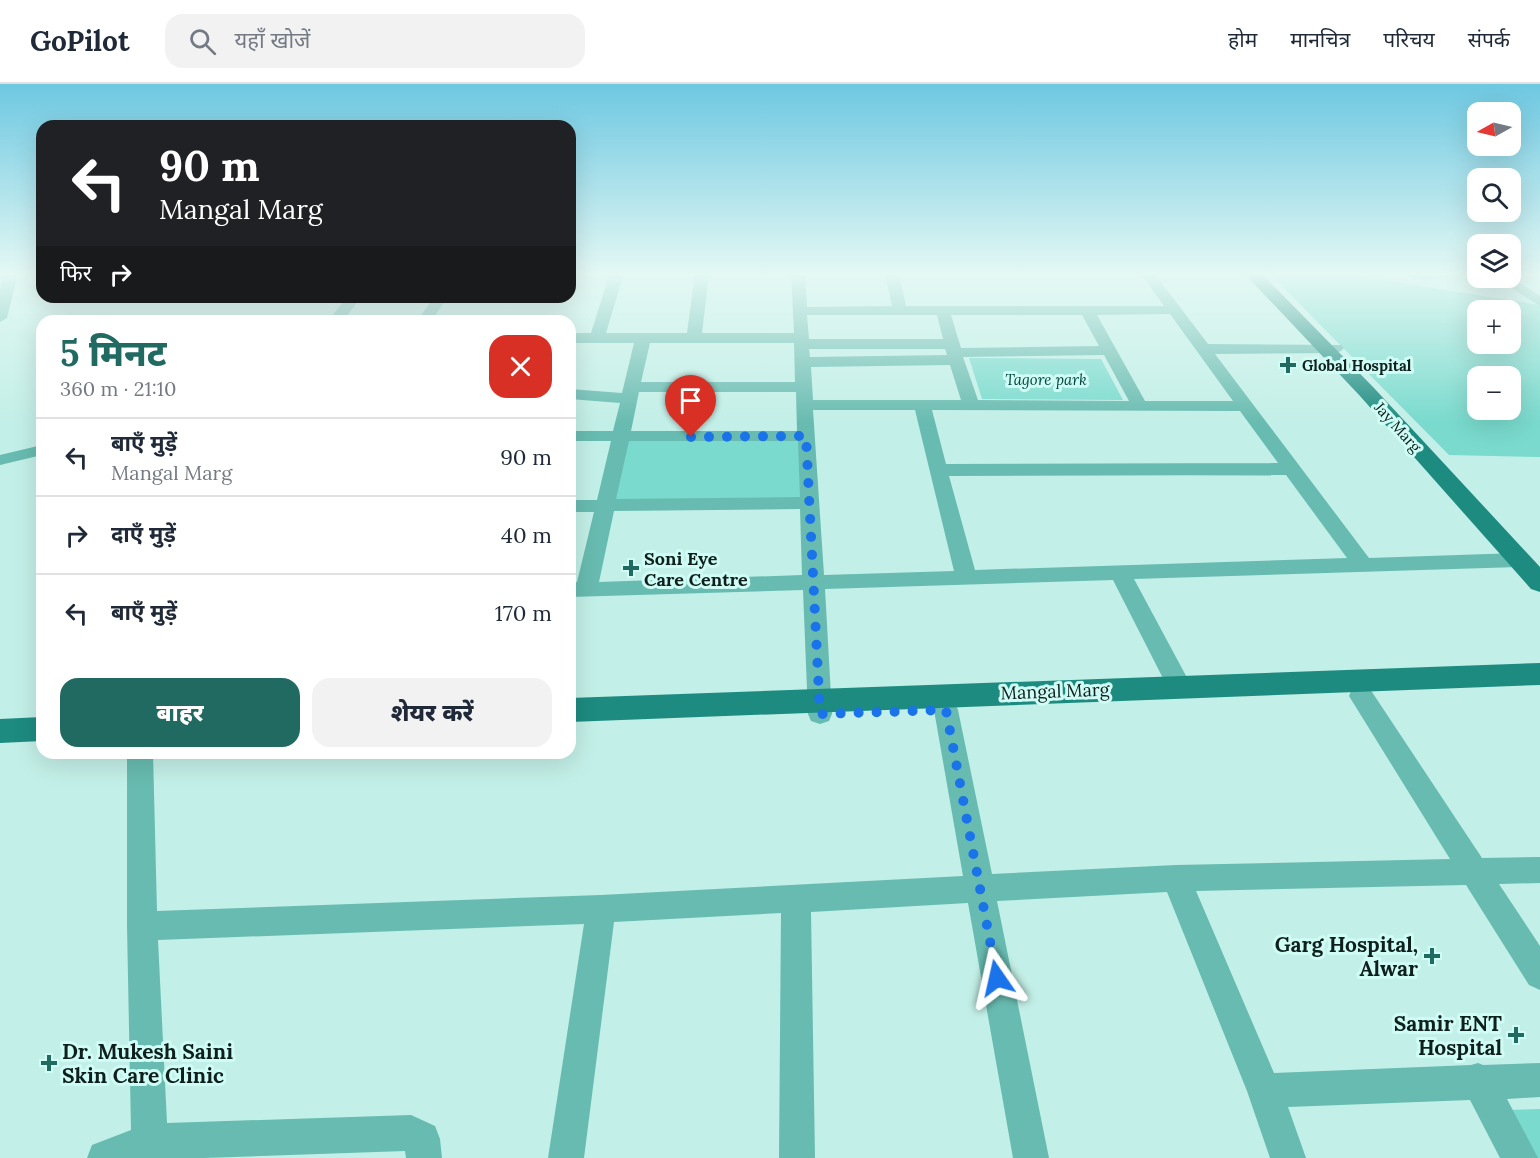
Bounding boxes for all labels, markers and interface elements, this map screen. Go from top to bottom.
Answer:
search box [165,14,585,68]
text: GoPilot [30,23,129,59]
icon: search [186,25,219,58]
text: यहाँ खोजें [234,26,310,54]
text: होम [1228,26,1257,53]
text: मानचित्र [1290,26,1350,53]
text: परिचय [1383,26,1435,53]
text: संपर्क [1468,26,1510,53]
north arrow [1467,102,1521,156]
map controls [1467,102,1521,420]
text: 90 m [159,139,260,193]
icon: left [60,144,138,222]
button: search [1467,168,1521,222]
text: Mangal Marg [159,192,323,226]
button: layers [1467,234,1521,288]
icon: right [104,258,137,291]
text: फिर [60,259,92,287]
button: + [1467,300,1521,354]
text: 5 मिनट [60,330,166,376]
button: close [489,335,552,398]
marker: Global Hospital [1279,356,1297,374]
place label: Global Hospital [1302,356,1412,375]
button: − [1467,366,1521,420]
park label: Tagore park [1005,370,1087,389]
pin [665,375,716,437]
text: 360 m · 21:10 [60,376,177,401]
icon: arrive [674,384,707,417]
street label: Jay Marg [1370,397,1426,457]
text: बाएँ मुड़ें [111,429,177,457]
icon: left [60,441,93,474]
text: 90 m [500,443,552,471]
text: Mangal Marg [111,460,232,485]
icon: right [60,519,93,552]
text: दाएँ मुड़ें [111,520,176,548]
text: 40 m [501,521,552,549]
place label: Soni Eye Care Centre [644,547,748,591]
marker: Soni Eye Care Centre [622,559,640,577]
icon: left [60,597,93,630]
text: बाएँ मुड़ें [111,598,177,626]
text: 170 m [495,599,552,627]
button: बाहर [60,678,300,747]
button: शेयर करें [312,678,552,747]
street label: Mangal Marg [1000,678,1111,704]
place label: Garg Hospital, Alwar [1275,931,1418,982]
position arrow [965,946,1029,1010]
marker: Garg Hospital, Alwar [1423,947,1441,965]
place label: Samir ENT Hospital [1394,1010,1502,1061]
marker: Samir ENT Hospital [1507,1026,1525,1044]
place label: Dr. Mukesh Saini Skin Care Clinic [62,1038,233,1089]
marker: Dr. Mukesh Saini Skin Care Clinic [40,1054,58,1072]

